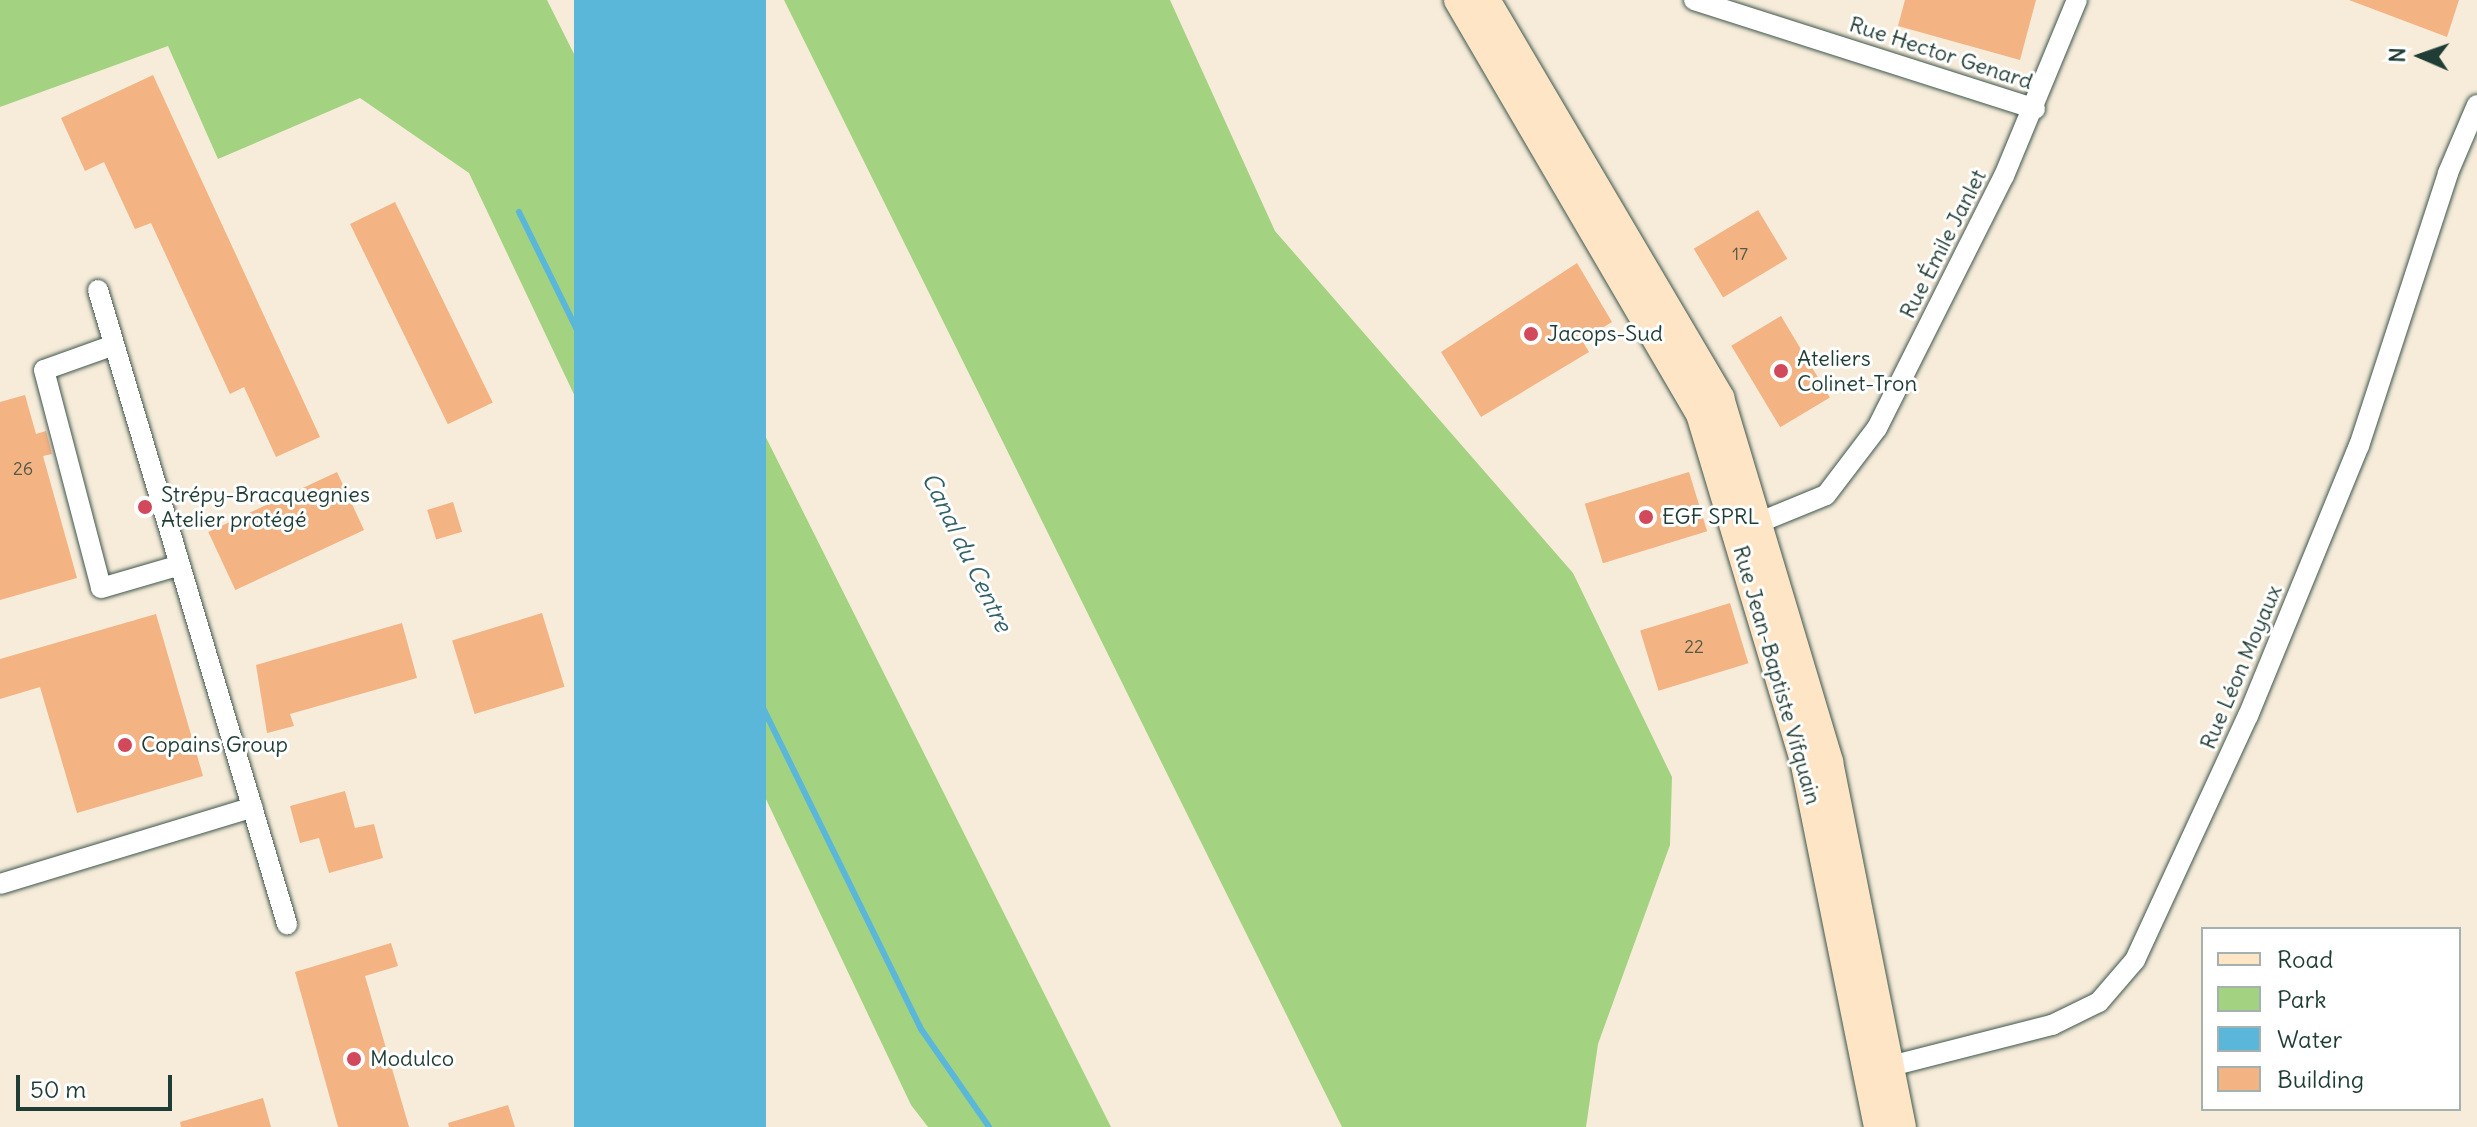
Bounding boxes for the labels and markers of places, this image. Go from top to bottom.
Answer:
place label: Jacops-Sud [1547,321,1663,347]
marker: Jacops-Sud [1522,325,1540,343]
place label: Ateliers Colinet-Tron [1797,345,1917,396]
marker: Ateliers Colinet-Tron [1772,362,1790,380]
place label: Strépy-Bracquegnies Atelier protégé [161,481,370,532]
marker: Strépy-Bracquegnies Atelier protégé [136,498,154,516]
place label: EGF SPRL [1662,504,1760,530]
marker: EGF SPRL [1637,508,1655,526]
place label: Copains Group [141,732,288,758]
marker: Copains Group [116,736,134,754]
place label: Modulco [370,1046,454,1072]
marker: Modulco [345,1050,363,1068]

